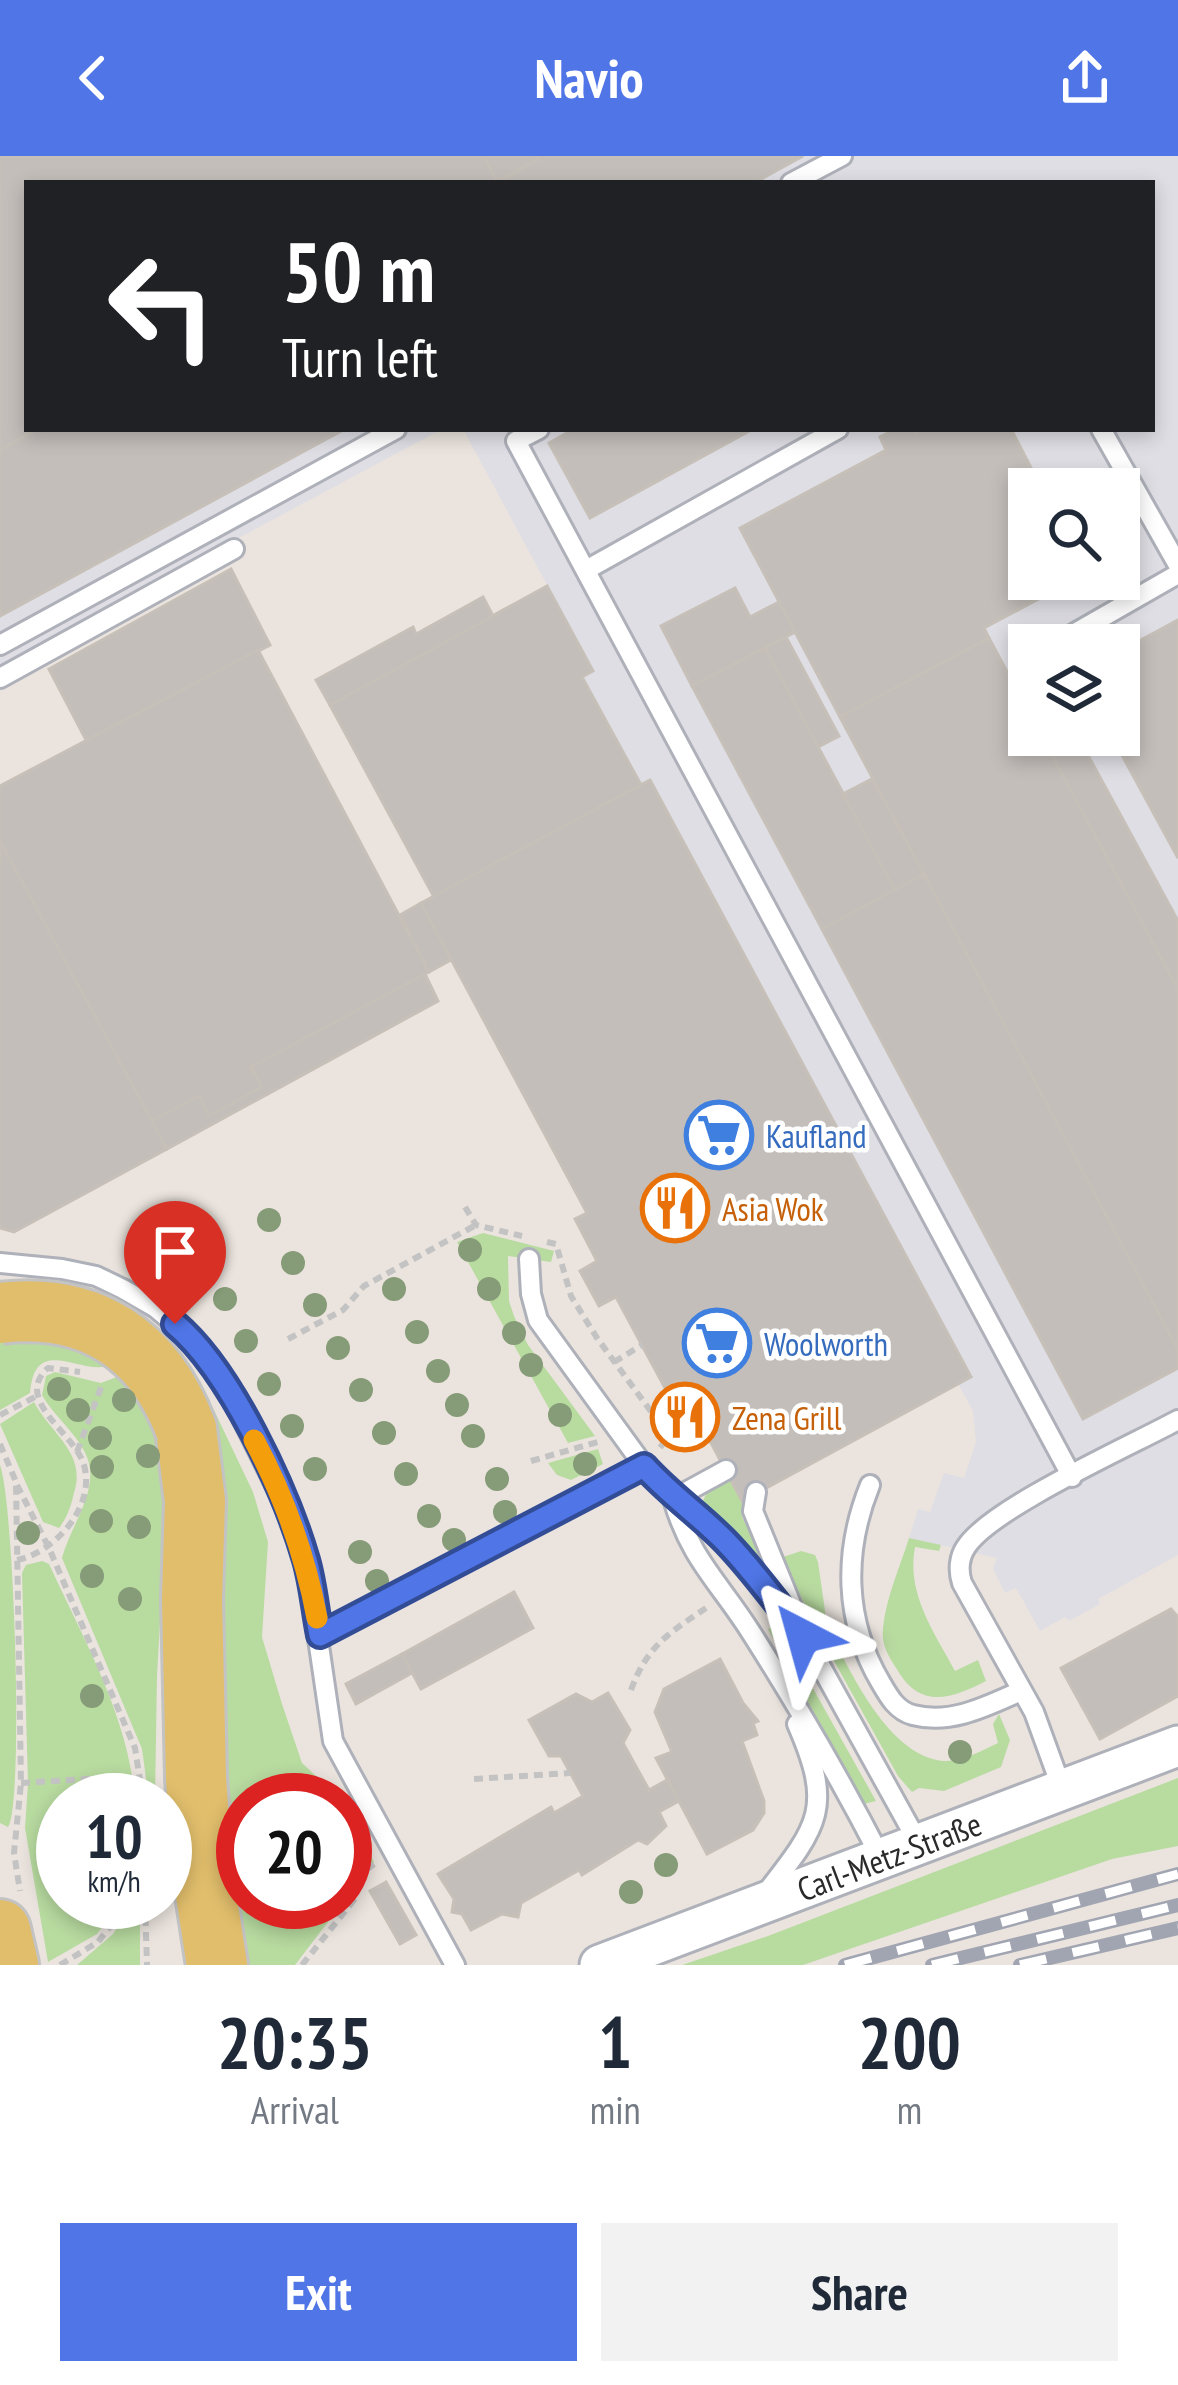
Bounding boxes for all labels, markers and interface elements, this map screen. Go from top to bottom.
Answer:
text: Navio [534,43,644,113]
icon: back [60,45,126,111]
icon: share [1052,45,1118,111]
text: 50 m [282,216,435,325]
icon: left [84,228,240,384]
text: Turn left [282,322,438,392]
map controls [1008,468,1140,756]
button: search [1008,468,1140,600]
button: layers [1008,624,1140,756]
supermarket icon: Kaufland [684,1100,754,1170]
place label: Kaufland [766,1114,867,1157]
restaurant icon: Asia Wok [640,1173,710,1243]
place label: Asia Wok [722,1187,824,1230]
pin [124,1201,226,1324]
icon: arrive [142,1219,208,1285]
supermarket icon: Woolworth [682,1308,752,1378]
place label: Woolworth [764,1322,888,1365]
restaurant icon: Zena Grill [650,1382,720,1452]
place label: Zena Grill [732,1396,842,1439]
position arrow [740,1573,866,1699]
speed limit sign: 20 [216,1773,372,1929]
text: 10 [85,1797,143,1875]
street label: Carl-Metz-Straße [791,1801,987,1910]
text: km/h [87,1861,141,1900]
text: 20:35 [217,1995,373,2088]
text: 1 [598,1995,632,2088]
text: 200 [858,1995,961,2088]
text: Arrival [251,2084,339,2135]
text: min [590,2084,641,2135]
text: m [897,2084,922,2135]
button: Exit [60,2223,577,2361]
button: Share [601,2223,1118,2361]

